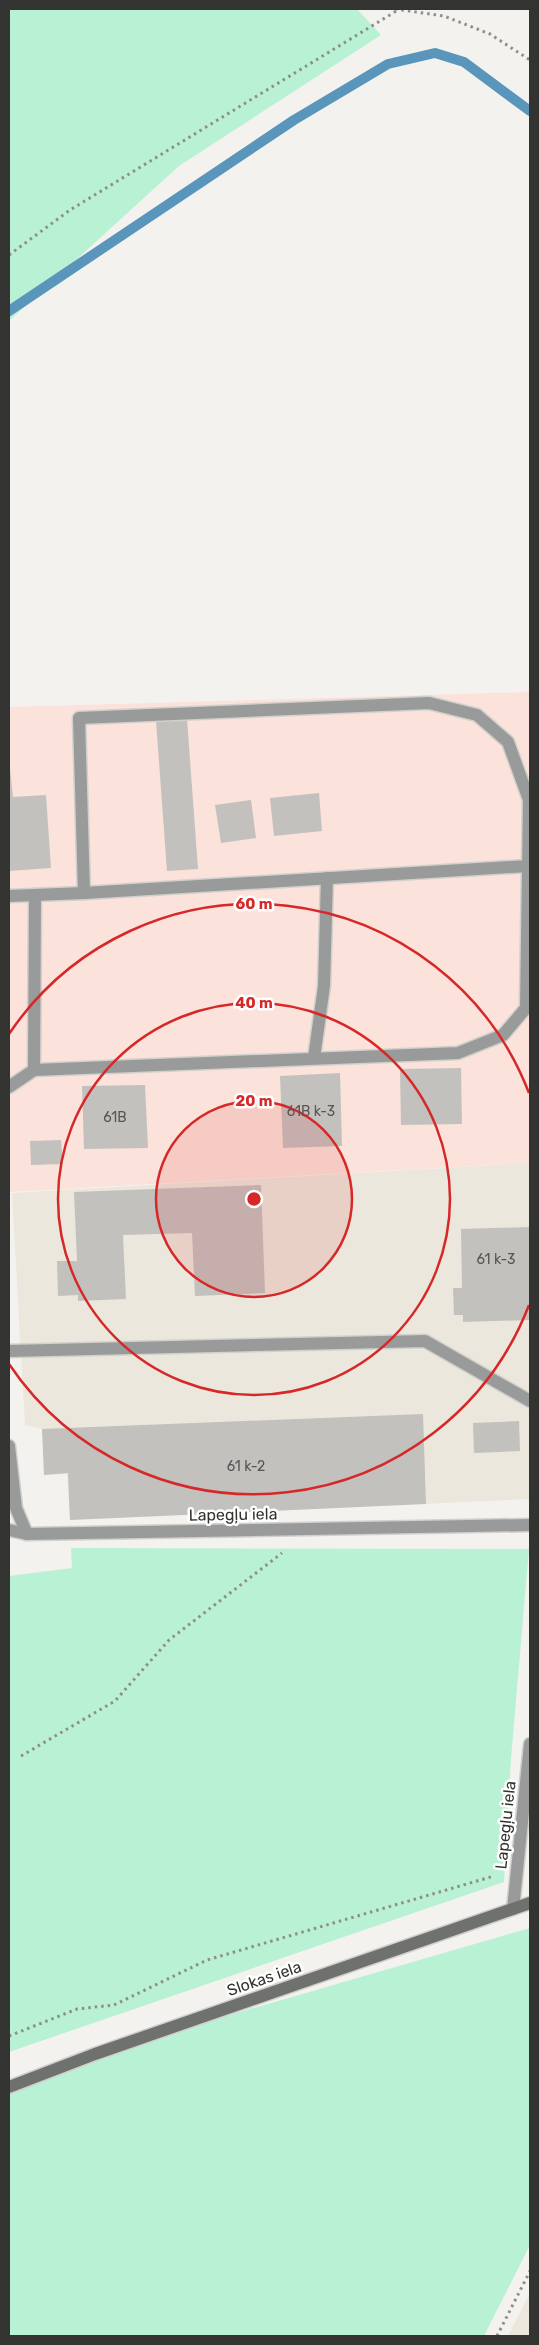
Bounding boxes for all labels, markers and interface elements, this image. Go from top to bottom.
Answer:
text: 60 m [236,895,272,913]
text: 40 m [235,994,273,1012]
text: 20 m [236,1092,272,1110]
house number: 61B k-3 [287,1103,335,1120]
house number: 61B [103,1109,127,1126]
centre of rings [245,1190,263,1208]
house number: 61 k-3 [476,1251,516,1268]
house number: 61 k-2 [227,1458,265,1475]
street label: Lapegļu iela [188,1504,278,1525]
street label: Lapegļu iela [491,1780,520,1870]
street label: Slokas iela [224,1957,304,2000]

